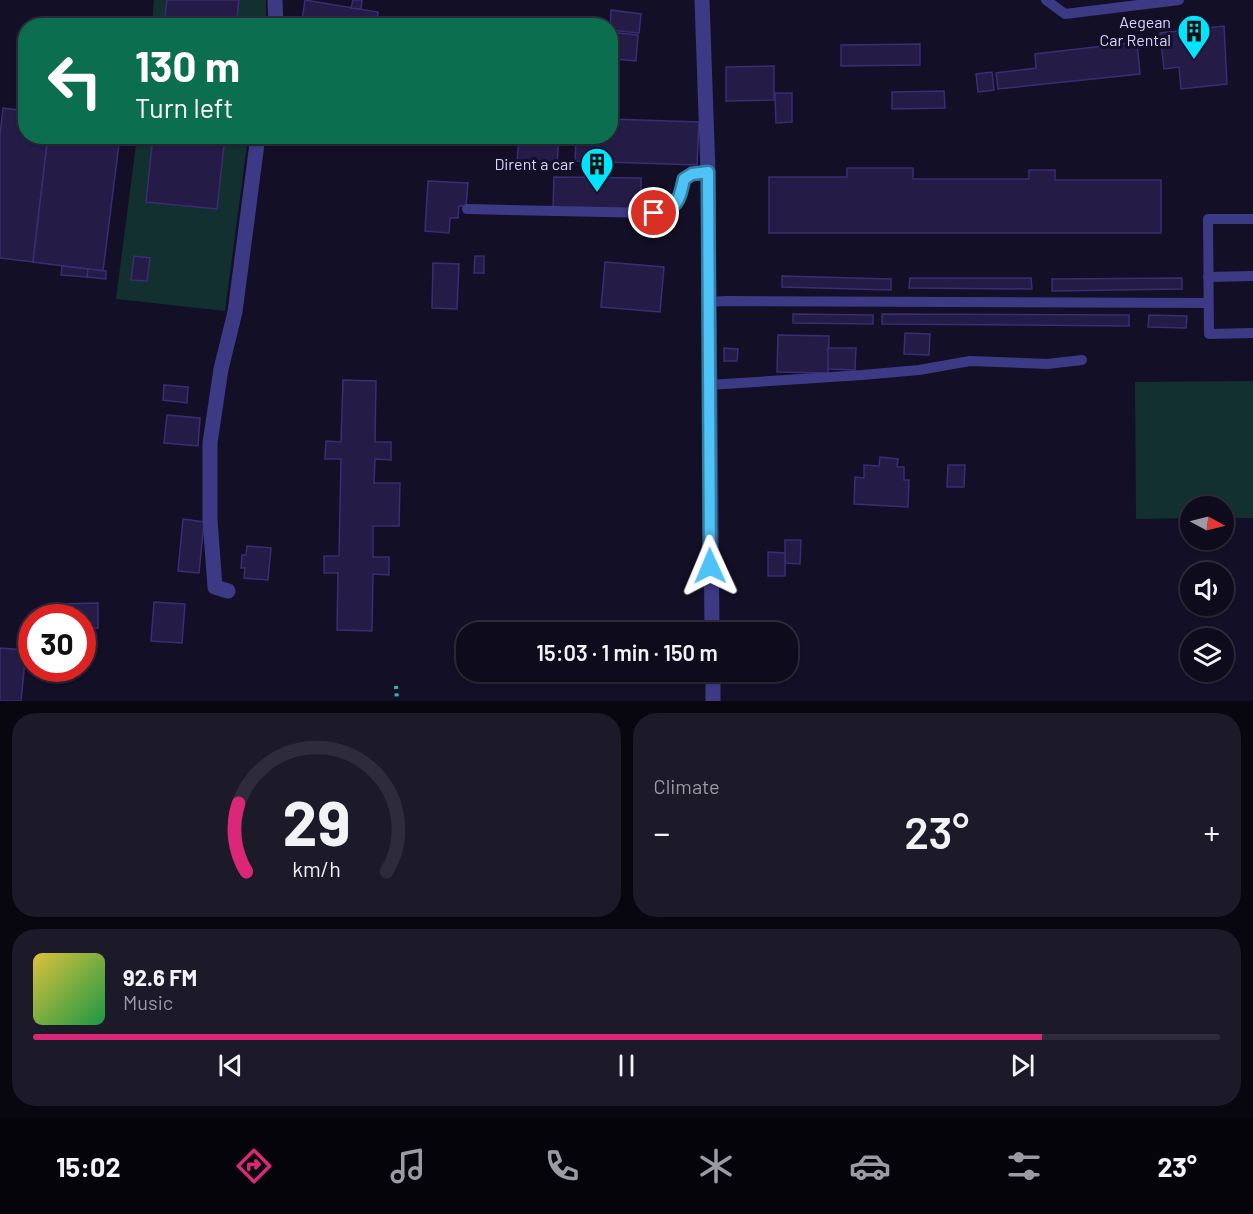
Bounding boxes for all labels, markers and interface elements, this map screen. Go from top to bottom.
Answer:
place label: Aegean Car Rental [1100,12,1171,49]
building icon: Aegean Car Rental [1176,13,1212,60]
text: 130 m [135,40,240,90]
icon: left [36,42,114,120]
text: Turn left [135,91,233,123]
building icon: Dirent a car [579,146,615,193]
place label: Dirent a car [494,154,574,173]
pin [628,187,679,238]
icon: arrive [637,196,670,229]
north arrow [1180,496,1234,550]
map controls [1180,496,1234,682]
position arrow [678,534,742,598]
button: sound [1180,562,1234,616]
speed limit sign: 30 [18,604,96,682]
button: layers [1180,628,1234,682]
text: 15:03 · 1 min · 150 m [536,639,718,665]
text: Climate [654,774,720,798]
text: 29 [282,784,350,858]
text: 23° [904,804,969,858]
text: − [654,812,670,852]
text: + [1204,812,1220,852]
text: km/h [292,856,341,881]
text: 92.6 FM [123,964,197,990]
text: Music [123,990,173,1014]
icon: previous [214,1049,247,1082]
icon: pause [610,1049,643,1082]
icon: next [1006,1049,1039,1082]
icon: directions [233,1145,275,1187]
icon: music [387,1145,429,1187]
icon: phone [541,1145,583,1187]
icon: climate [695,1145,737,1187]
icon: car [849,1145,891,1187]
icon: filters [1003,1145,1045,1187]
text: 15:02 [56,1150,121,1182]
text: 23° [1157,1150,1197,1182]

